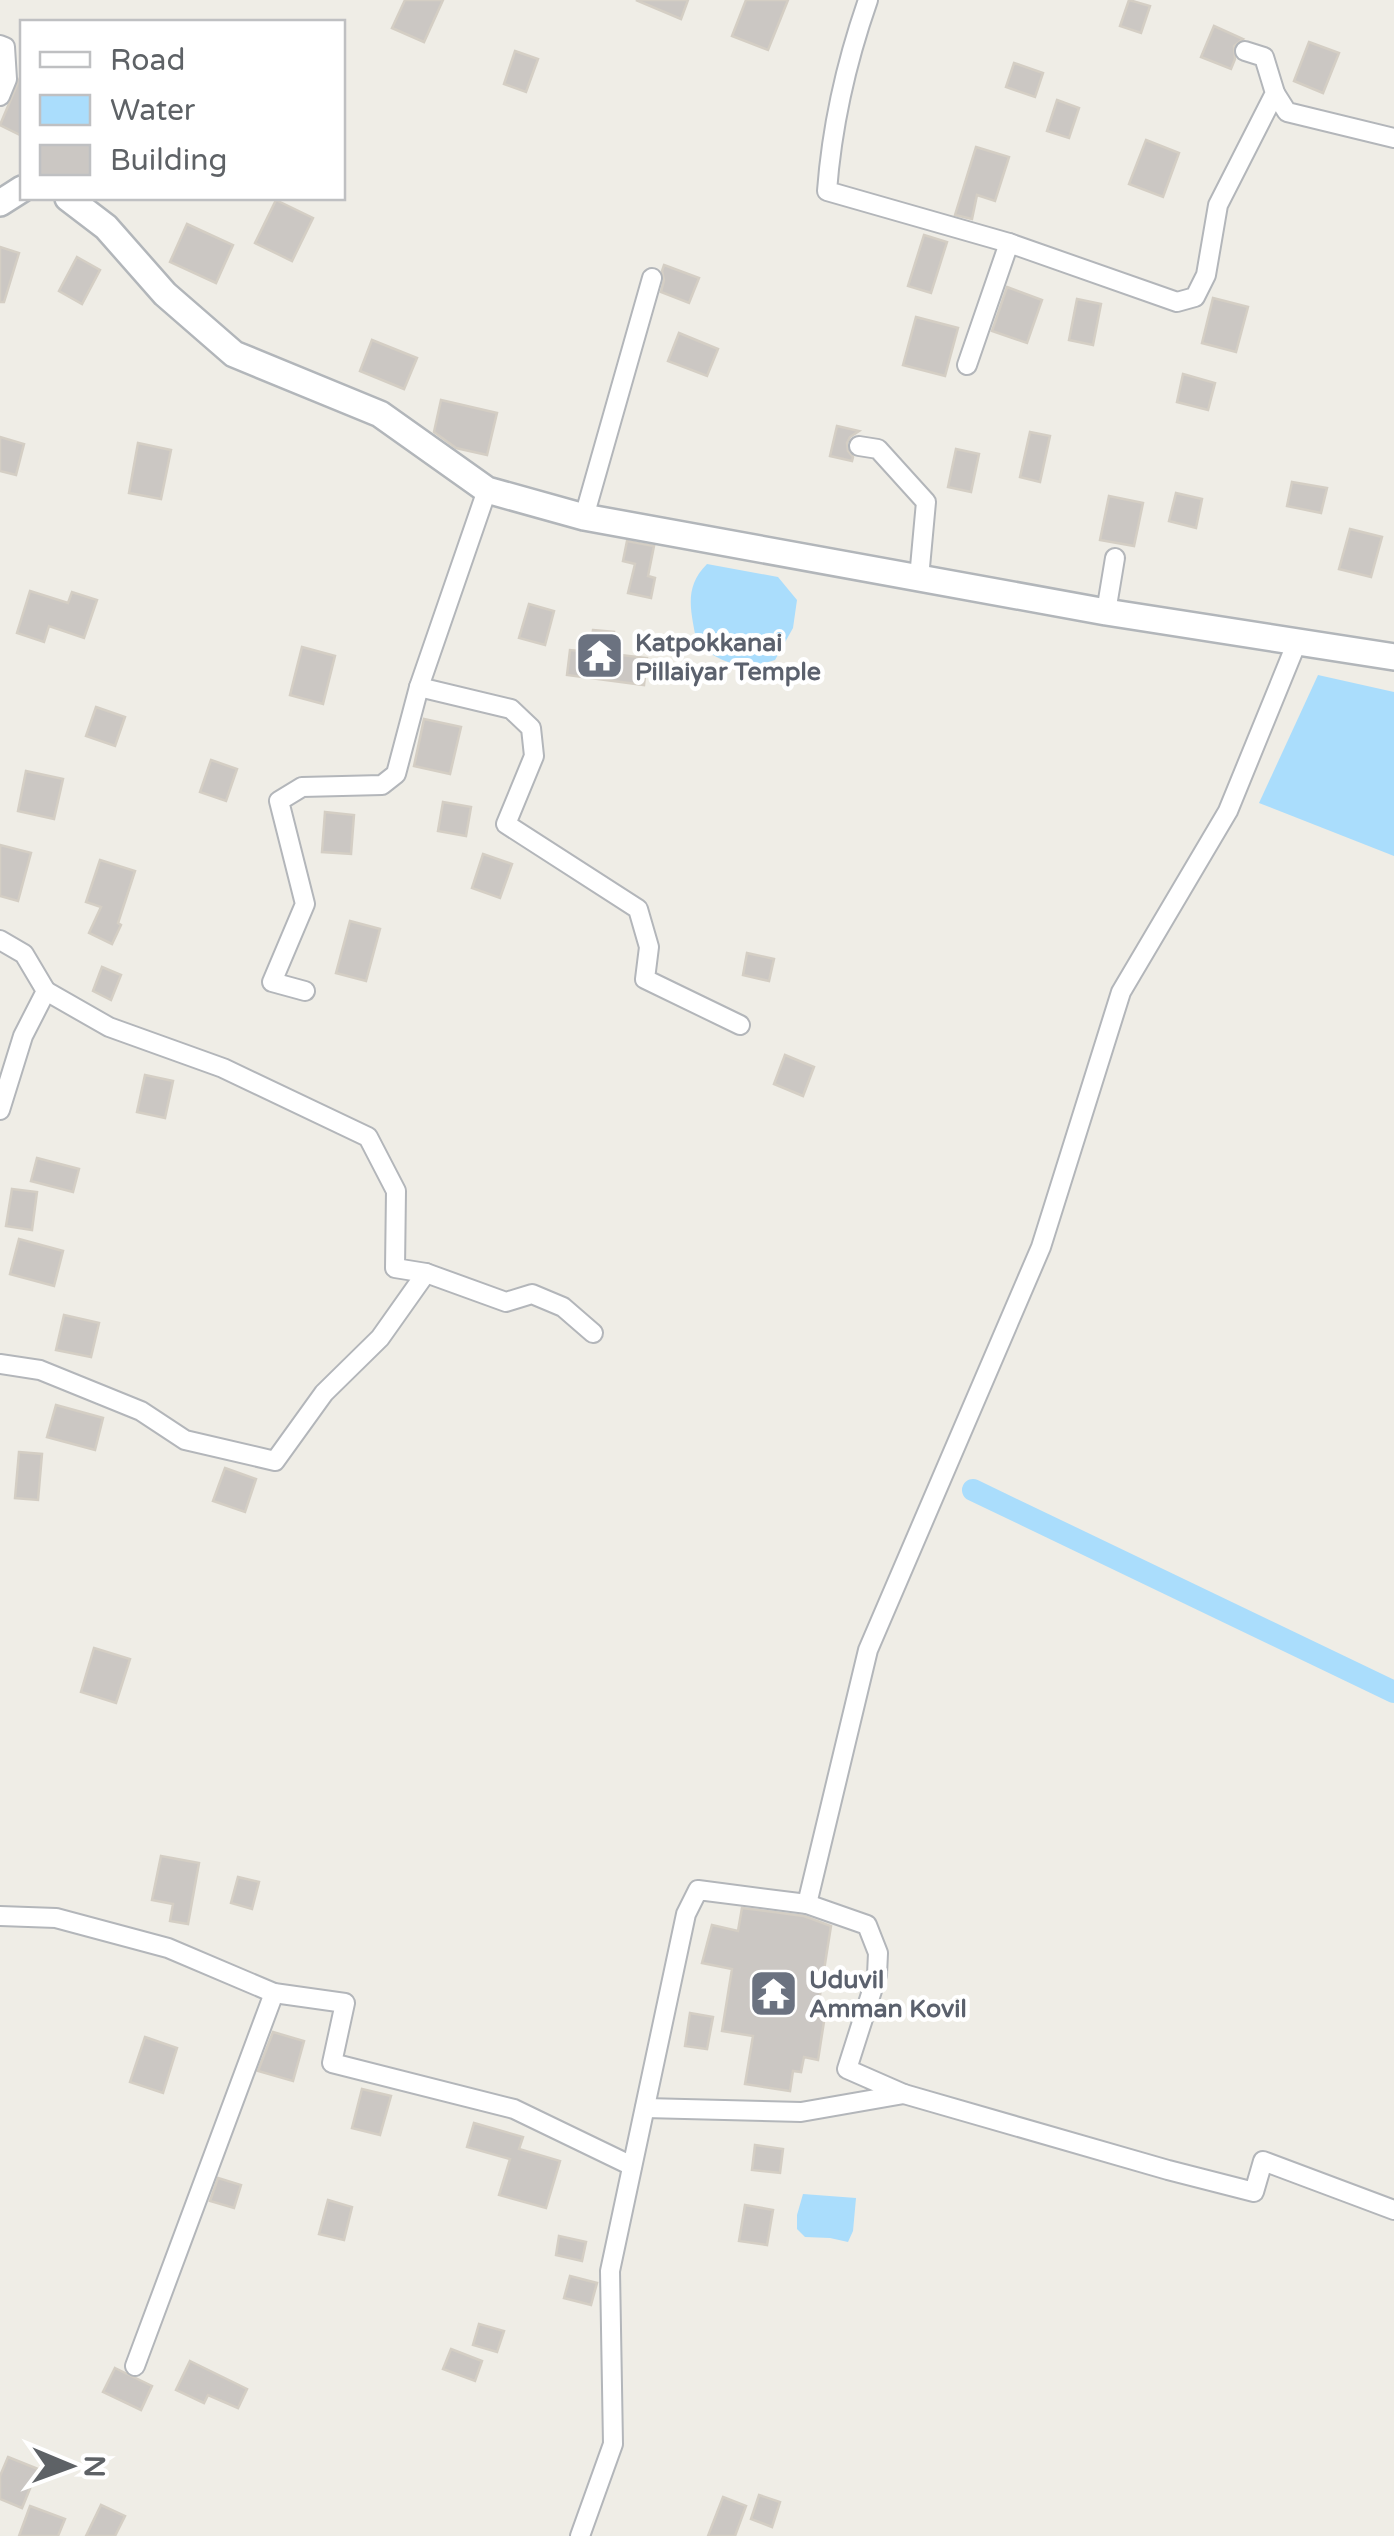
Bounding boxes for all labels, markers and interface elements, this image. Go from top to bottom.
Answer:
legend [20,20,345,200]
text: Road [110,42,185,79]
text: Water [110,92,196,129]
text: Building [110,142,227,179]
place label: Katpokkanai Pillaiyar Temple [635,628,821,687]
temple icon: Katpokkanai Pillaiyar Temple [574,630,626,682]
place label: Uduvil Amman Kovil [809,1965,967,2024]
temple icon: Uduvil Amman Kovil [748,1967,800,2019]
north arrow [20,2416,120,2516]
text: N [77,2455,111,2478]

